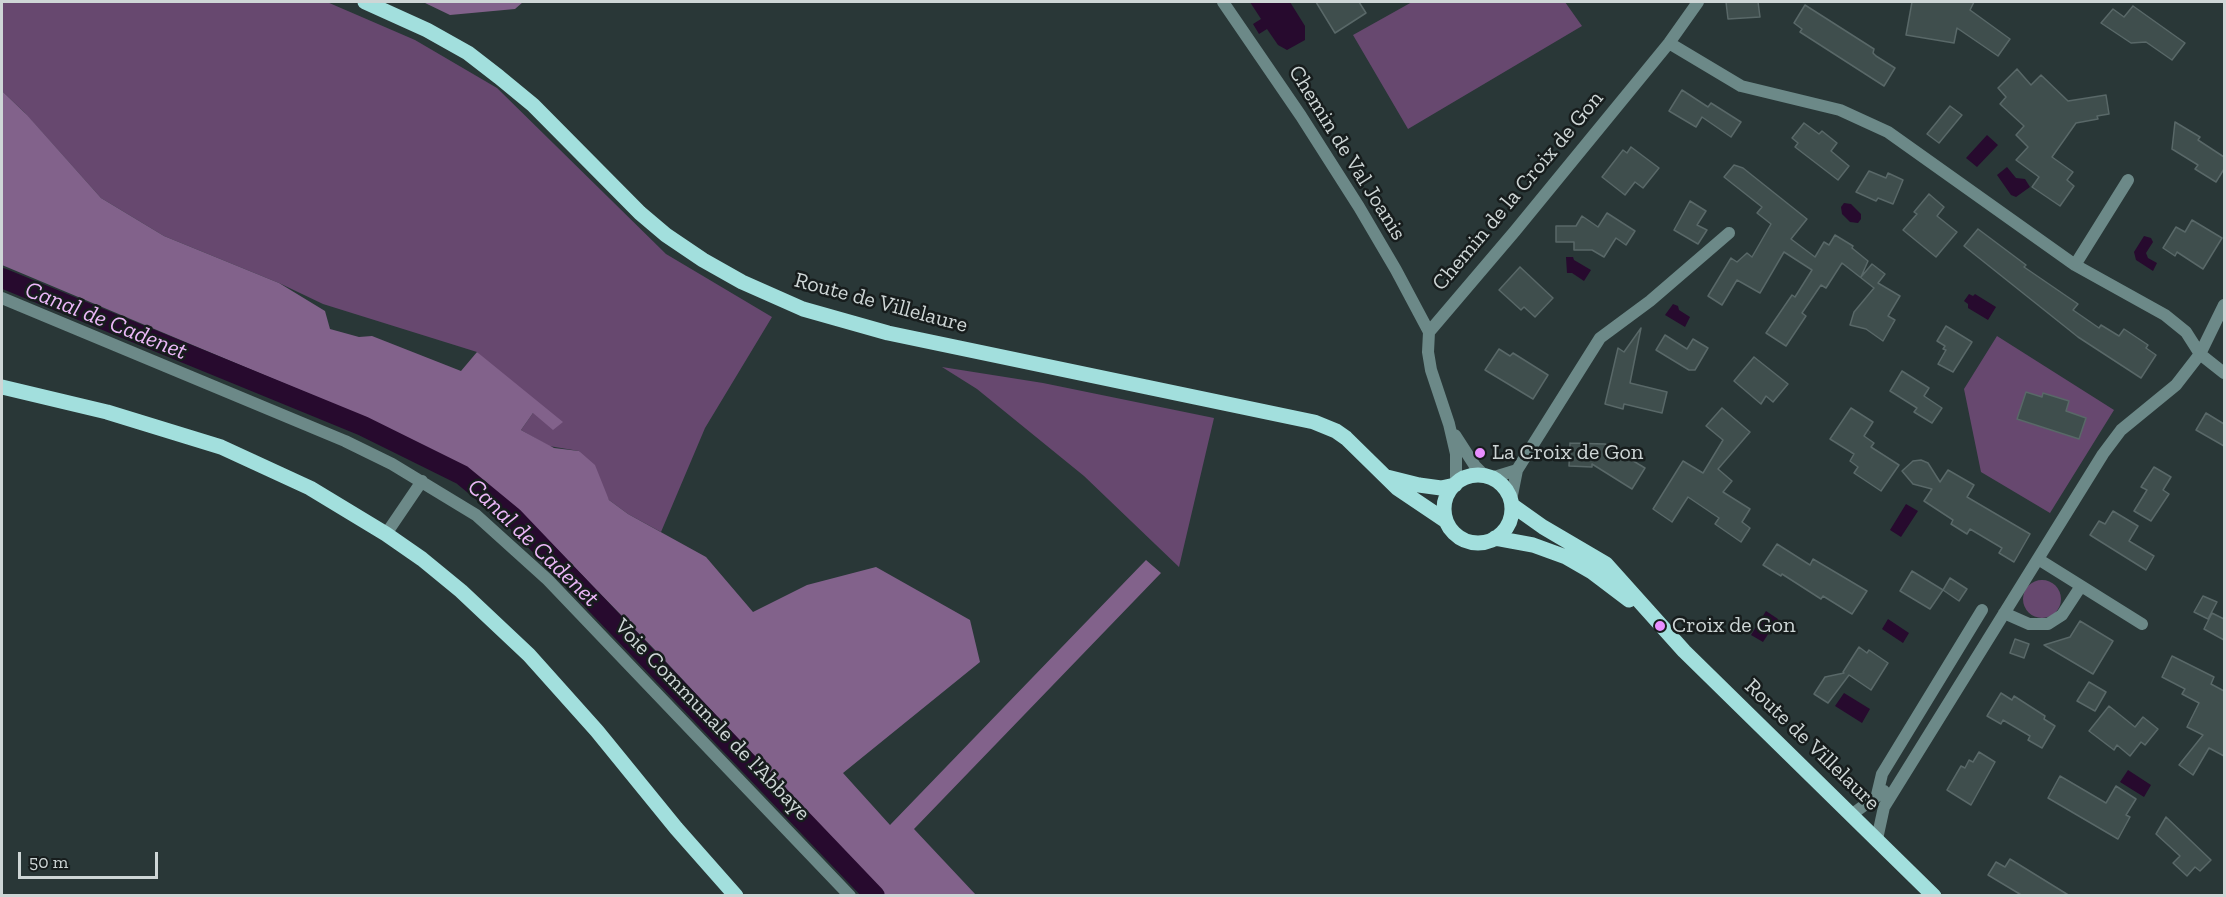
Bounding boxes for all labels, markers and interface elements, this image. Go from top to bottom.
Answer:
street label: Chemin de Val Joanis [1283,61,1411,245]
street label: Chemin de la Croix de Gon [1427,86,1609,296]
street label: Route de Villelaure [791,267,971,339]
water label: Canal de Cadenet [21,275,191,367]
place label: La Croix de Gon [1492,440,1643,466]
marker: La Croix de Gon [1473,446,1487,460]
water label: Canal de Cadenet [461,473,605,613]
street label: Voie Communale de l'Abbaye [608,613,816,827]
place label: Croix de Gon [1672,613,1796,639]
marker: Croix de Gon [1653,619,1667,633]
street label: Route de Villelaure [1739,674,1885,816]
scale bar [21,840,160,878]
text: 50 m [29,851,68,873]

